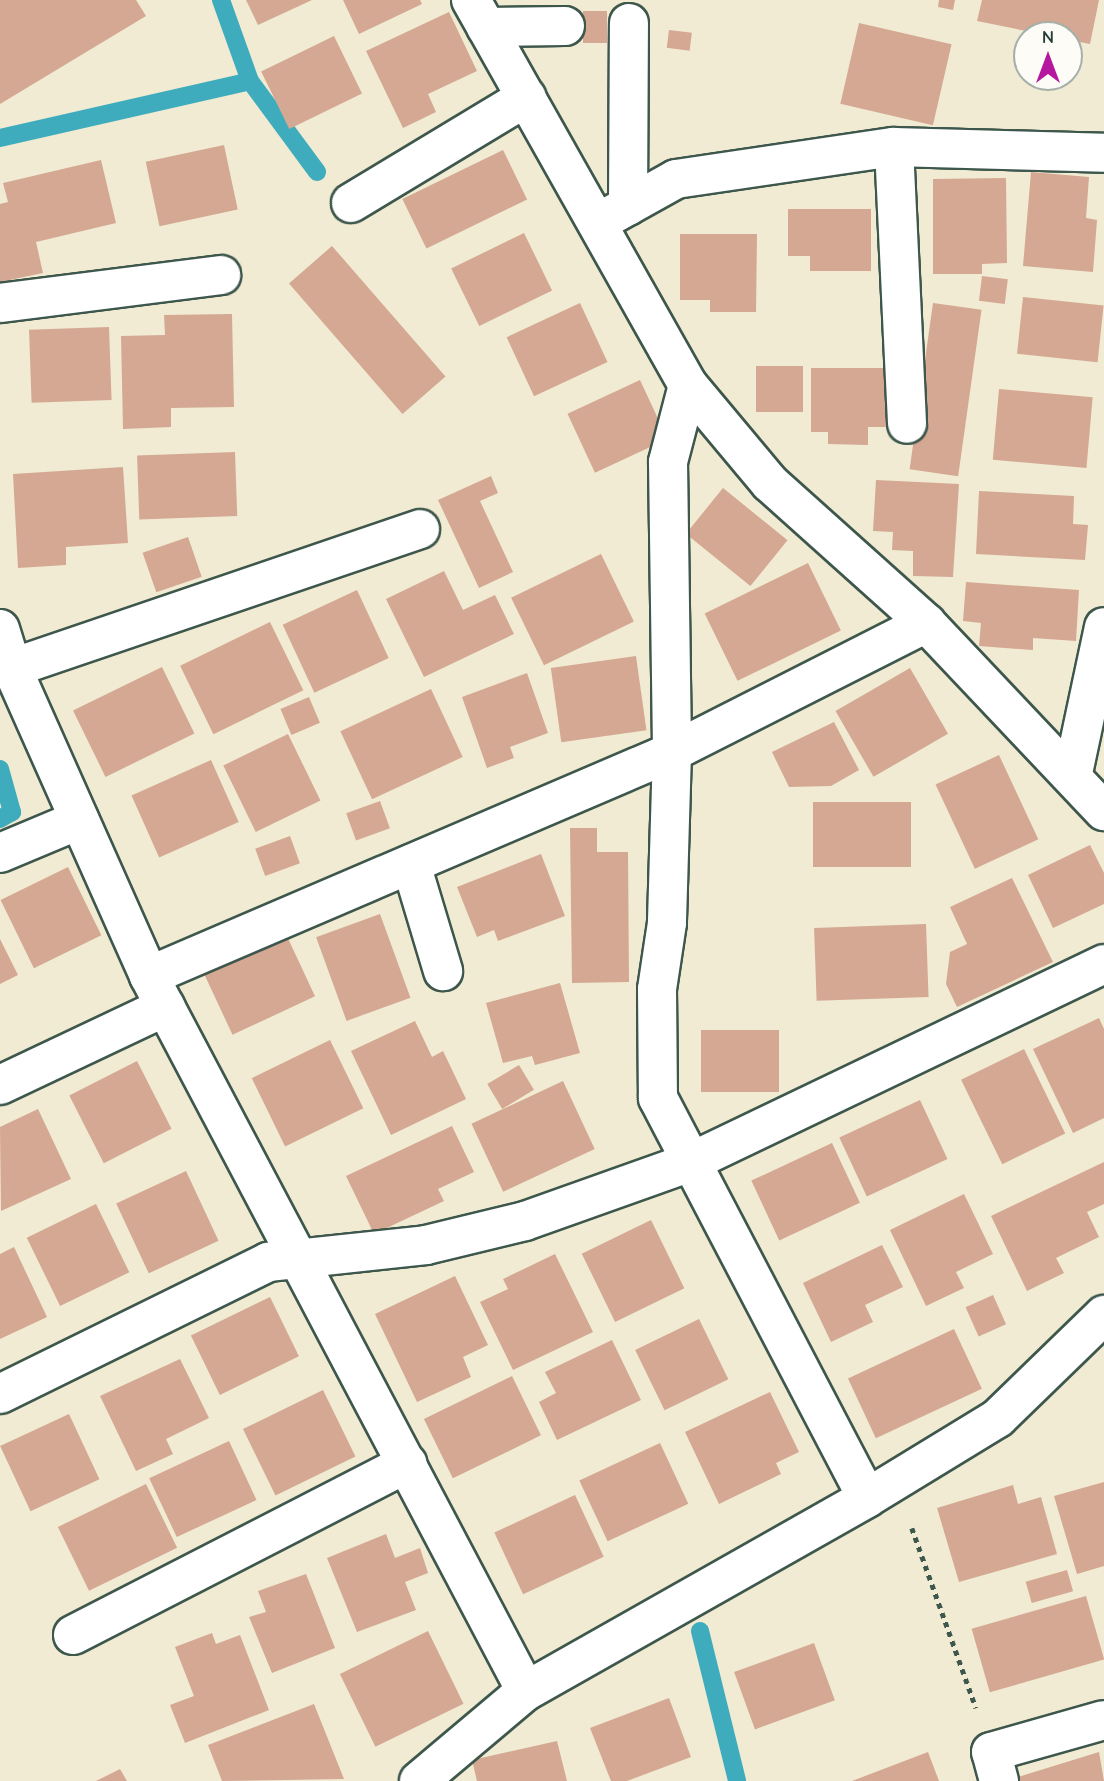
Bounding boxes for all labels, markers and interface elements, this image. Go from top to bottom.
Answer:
north arrow [1013,21,1083,91]
text: N [1042,26,1054,48]

